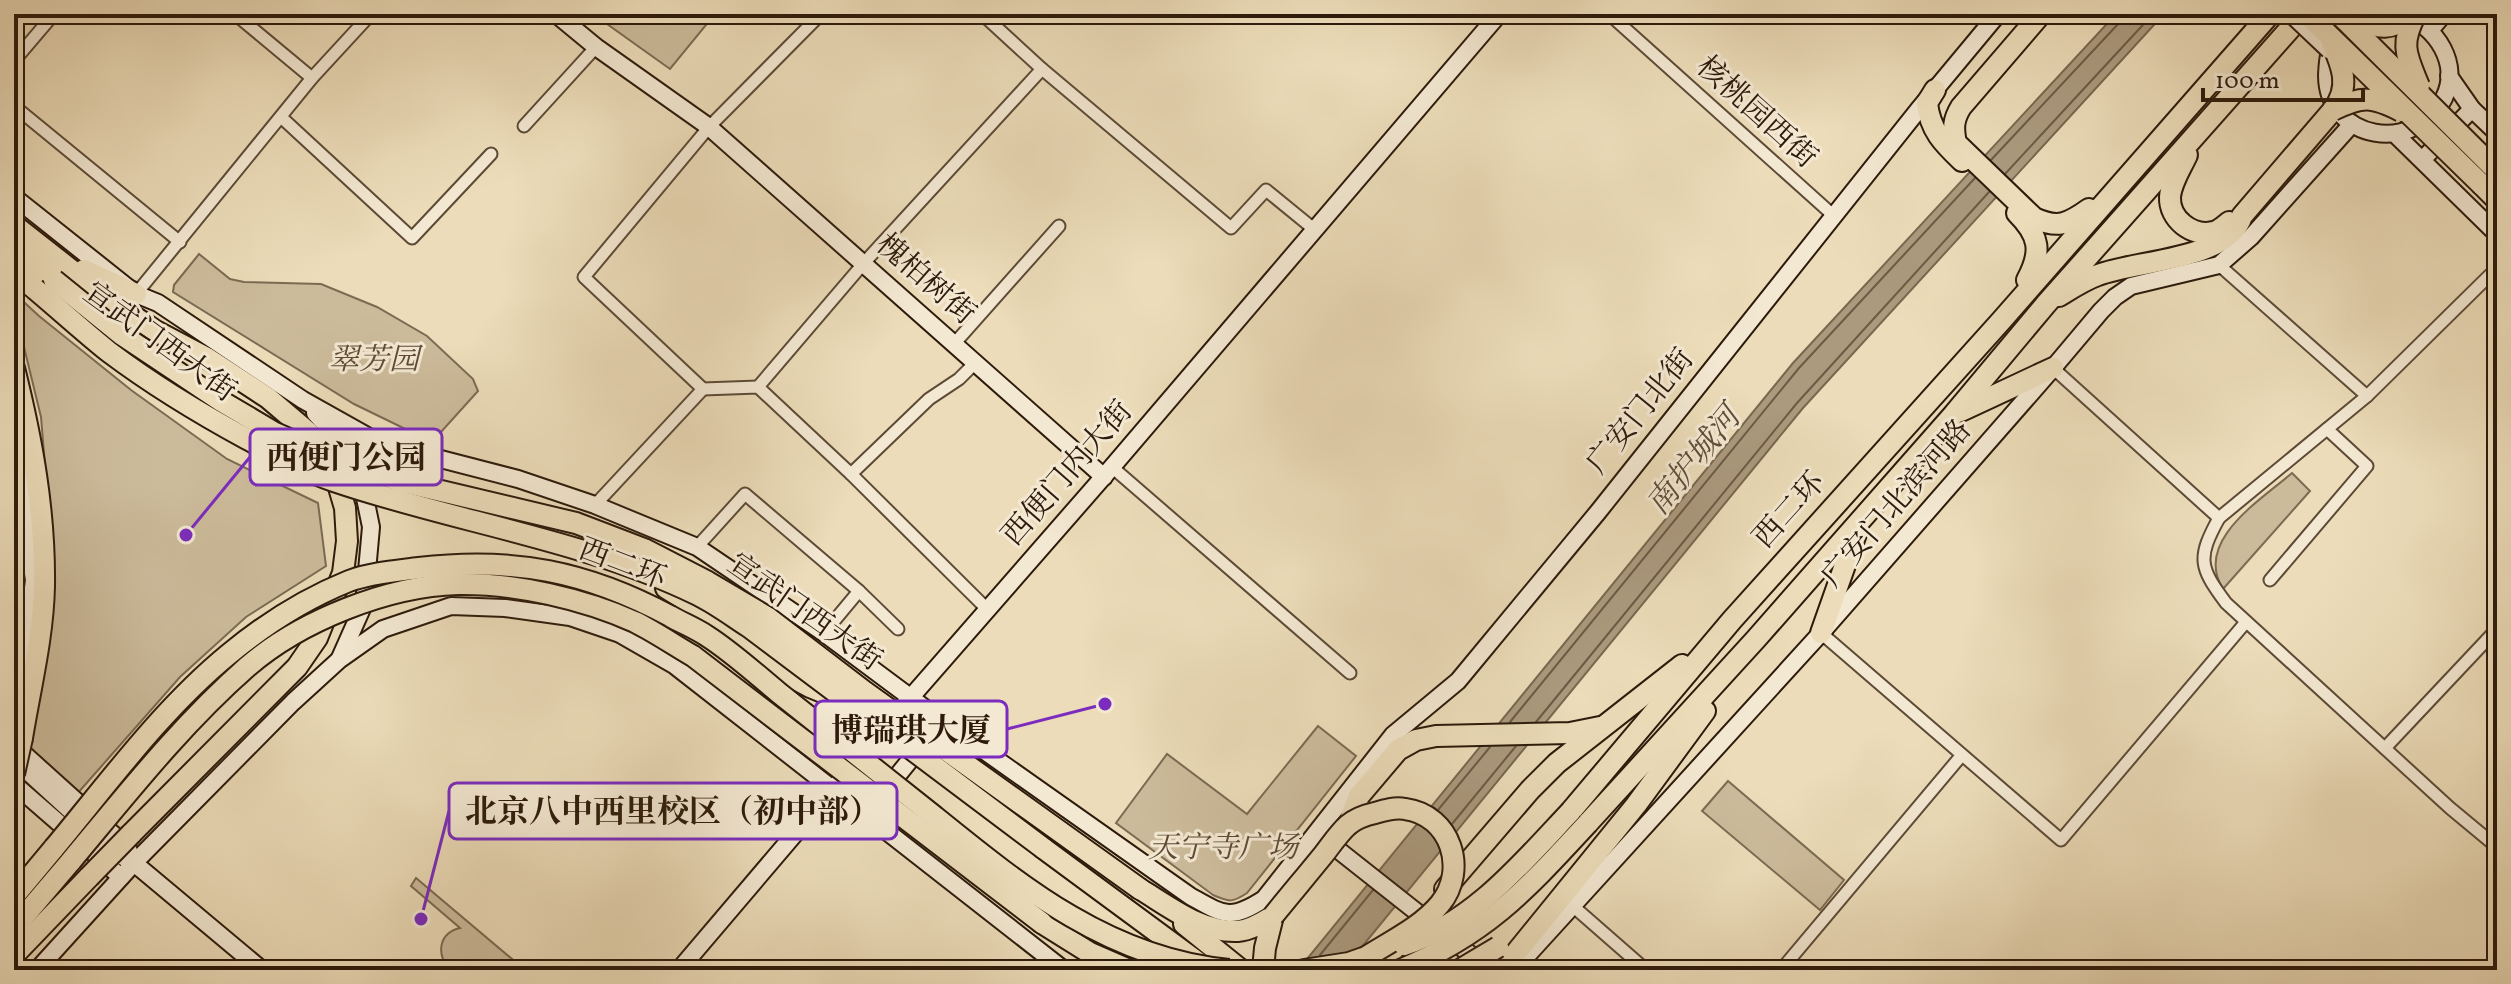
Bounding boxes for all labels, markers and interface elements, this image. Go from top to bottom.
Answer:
street label: 核桃园西街 [1686,47,1826,179]
scale bar [2203,52,2363,102]
text: 100 m [2215,65,2280,99]
street label: 槐柏树街 [866,225,984,335]
street label: 宣武门西大街 [74,273,244,413]
park label: 翠芳园 [329,340,423,382]
street label: 广安门北街 [1577,340,1705,484]
street label: 西便门内大街 [993,392,1143,556]
water label: 南护城河 [1638,395,1756,526]
street label: 广安门北滨河路 [1812,411,1982,597]
callout: 西便门公园 [250,429,442,485]
text: 西便门公园 [266,438,426,482]
street label: 西二环 [1744,464,1836,558]
street label: 西二环 [572,529,672,601]
street label: 宣武门西大街 [718,544,890,682]
callout: 博瑞琪大厦 [815,701,1007,757]
text: 博瑞琪大厦 [831,711,991,755]
callout: 北京八中西里校区（初中部） [449,783,897,839]
text: 北京八中西里校区（初中部） [465,792,881,836]
park label: 天宁寺广场 [1148,828,1301,870]

